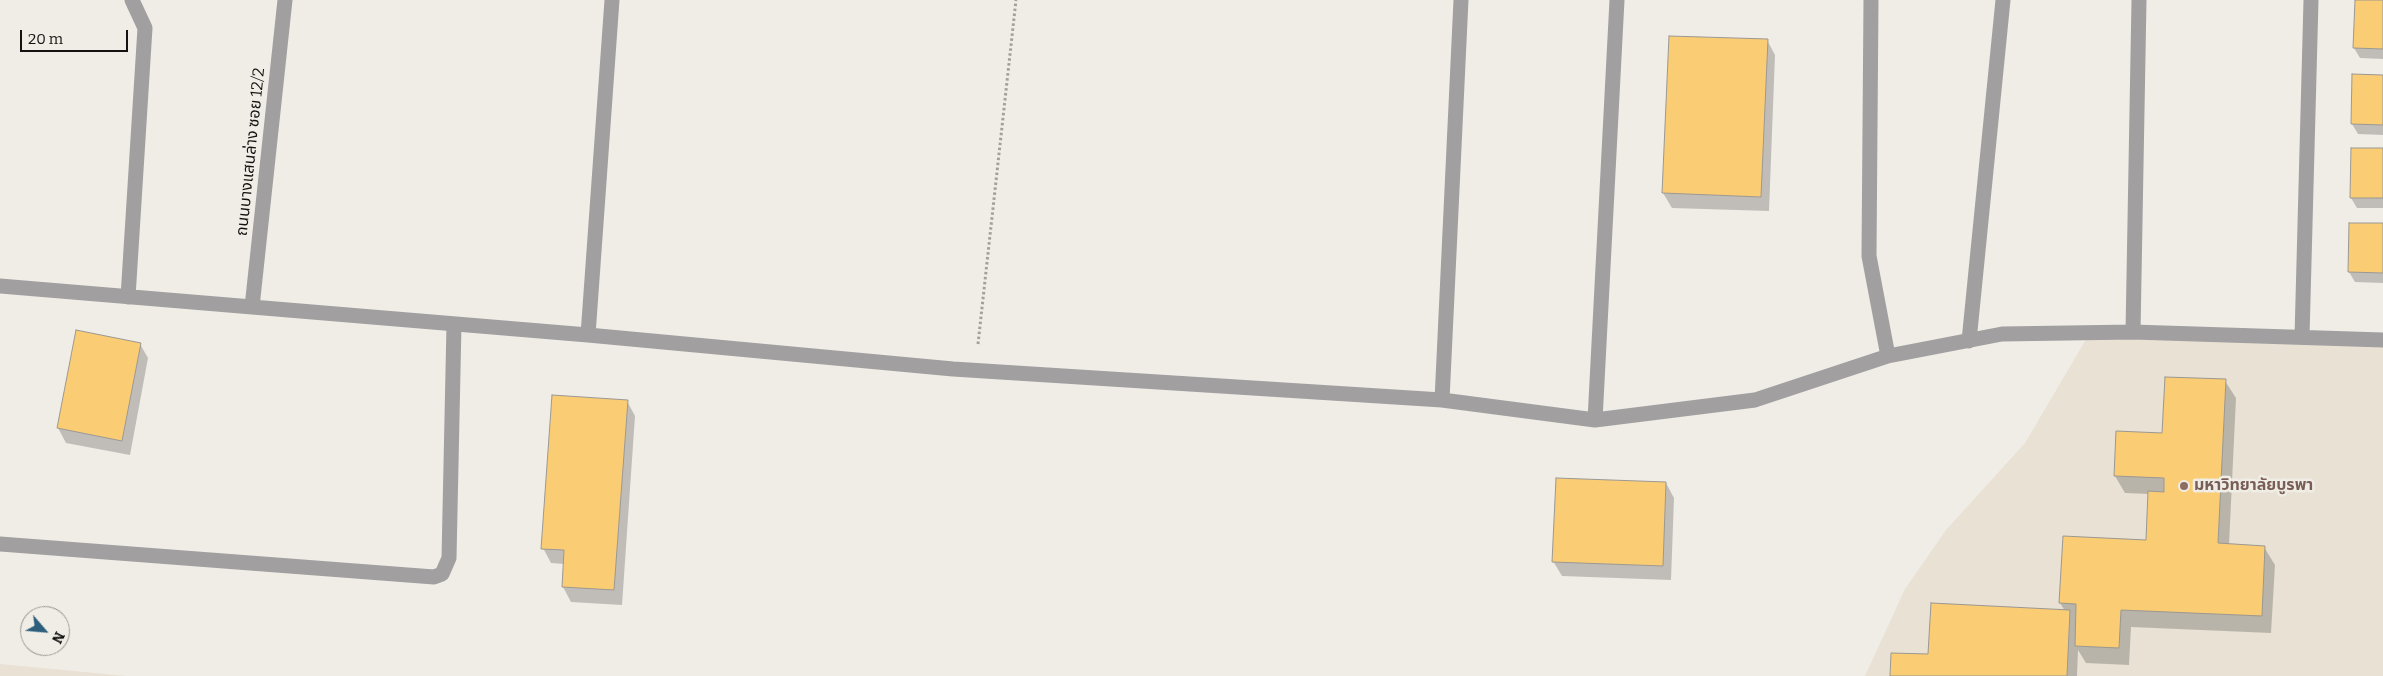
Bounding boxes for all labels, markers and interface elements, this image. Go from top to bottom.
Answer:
scale bar [22,20,130,52]
text: 20 m [28,30,63,48]
street label: ถนนบางแสนล่าง ซอย 12/2 [233,67,269,237]
place label: มหาวิทยาลัยบูรพา [2194,476,2313,496]
marker: มหาวิทยาลัยบูรพา [2178,480,2190,492]
north arrow [20,606,70,656]
text: N [48,629,68,646]

